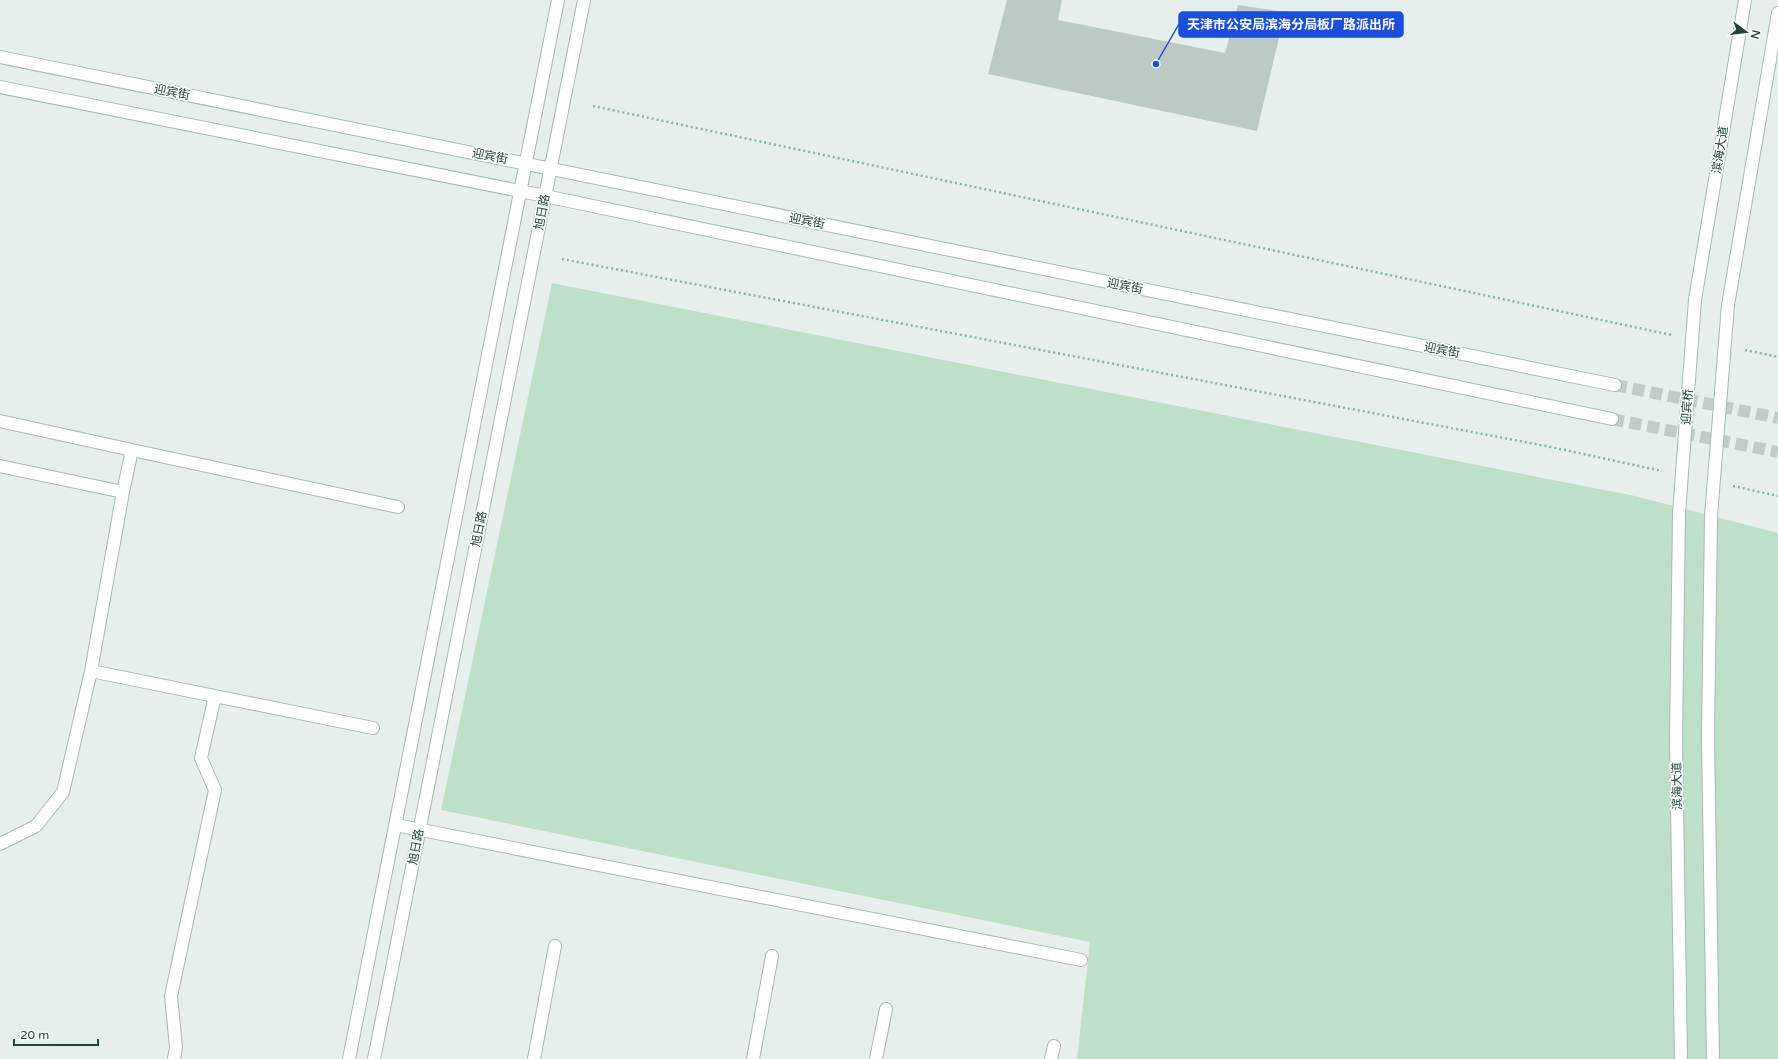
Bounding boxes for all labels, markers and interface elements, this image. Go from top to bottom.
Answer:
callout: 天津市公安局滨海分局板厂路派出所 [1179,12,1403,37]
north arrow [1726,12,1766,52]
text: 天津市公安局滨海分局板厂路派出所 [1187,17,1395,33]
text: N [1748,29,1763,40]
street label: 迎宾街 [153,82,191,102]
street label: 滨海大道 [1709,125,1731,175]
street label: 迎宾街 [471,146,509,166]
street label: 旭日路 [532,193,552,231]
street label: 迎宾街 [788,211,826,231]
street label: 迎宾街 [1106,276,1144,296]
street label: 迎宾街 [1423,340,1461,360]
street label: 迎宾桥 [1679,389,1695,425]
street label: 旭日路 [469,510,489,548]
street label: 滨海大道 [1670,762,1684,810]
street label: 旭日路 [406,828,426,866]
scale bar [14,1021,98,1047]
text: 20 m [20,1028,49,1042]

